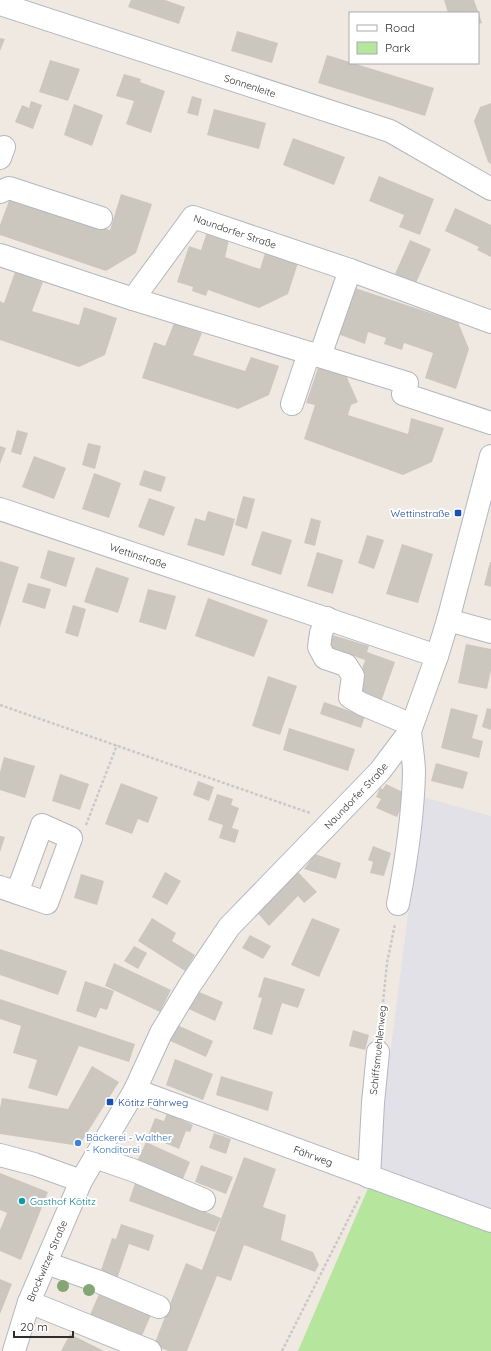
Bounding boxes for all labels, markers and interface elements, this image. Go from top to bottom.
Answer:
legend [349,12,479,64]
text: Road [385,20,415,35]
text: Park [385,40,410,55]
street label: Sonnenleite [223,71,278,100]
street label: Naundorfer Straße [192,211,279,251]
place label: Wettinstraße [391,507,450,520]
marker: Wettinstraße [453,508,463,518]
street label: Wettinstraße [108,540,169,571]
street label: Naundorfer Straße [321,760,391,831]
street label: Schiffsmuehlenweg [367,1005,389,1095]
place label: Kötitz Fährweg [118,1096,188,1109]
marker: Kötitz Fährweg [105,1097,115,1107]
place label: Bäckerei - Walther - Konditorei [86,1131,172,1156]
marker: Bäckerei - Walther - Konditorei [73,1138,83,1148]
street label: Fährweg [292,1142,335,1169]
place label: Gasthof Kötitz [30,1195,96,1208]
marker: Gasthof Kötitz [17,1196,27,1206]
street label: Brockwitzer Straße [23,1218,70,1304]
scale bar [14,1313,73,1339]
text: 20 m [20,1319,48,1334]

